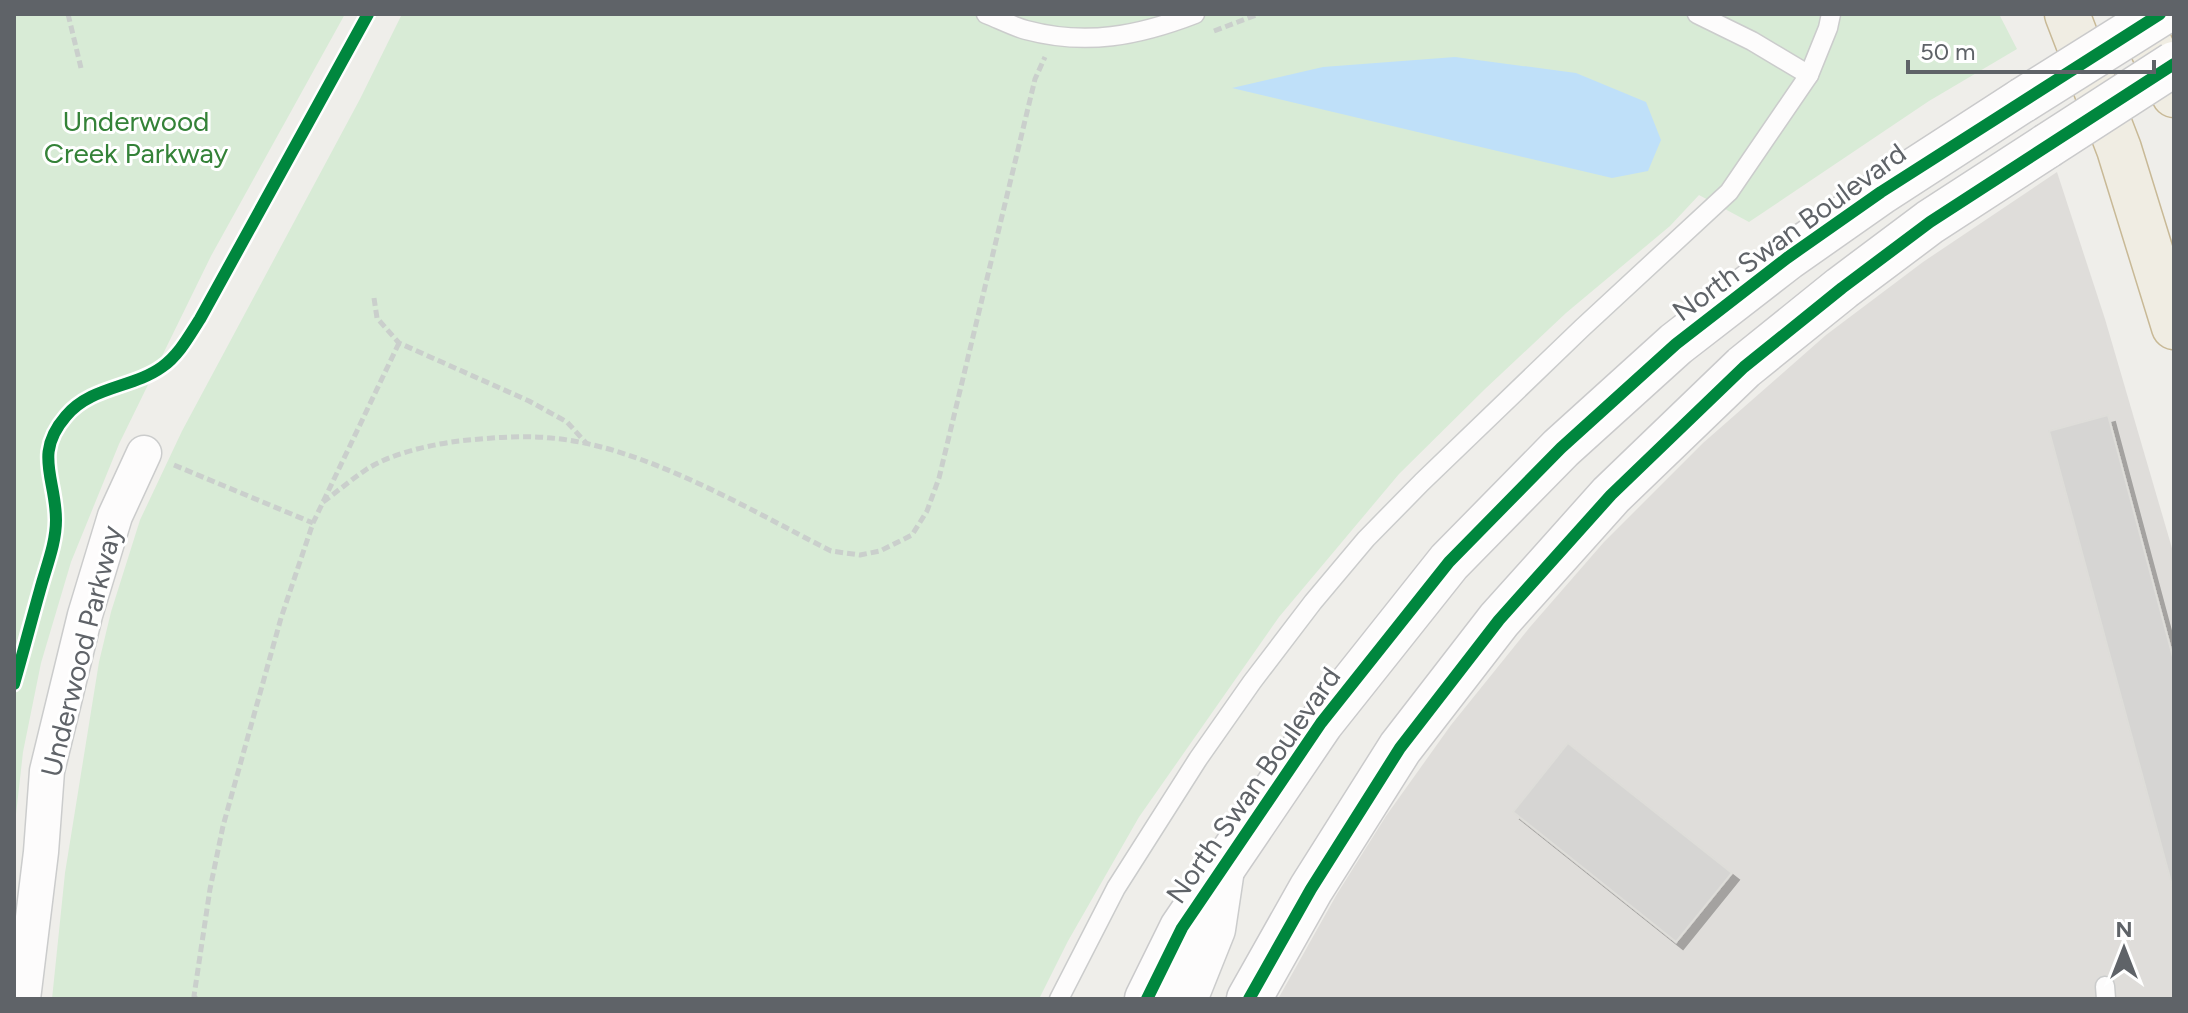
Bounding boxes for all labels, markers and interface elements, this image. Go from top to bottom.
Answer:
scale bar [1908,24,2154,74]
text: 50 m [1920,37,1976,66]
park label: Underwood Creek Parkway [44,104,228,170]
street label: North Swan Boulevard [1666,136,1912,328]
street label: Underwood Parkway [33,522,129,780]
street label: North Swan Boulevard [1159,660,1347,910]
north arrow [2084,909,2164,989]
text: N [2115,916,2133,943]

